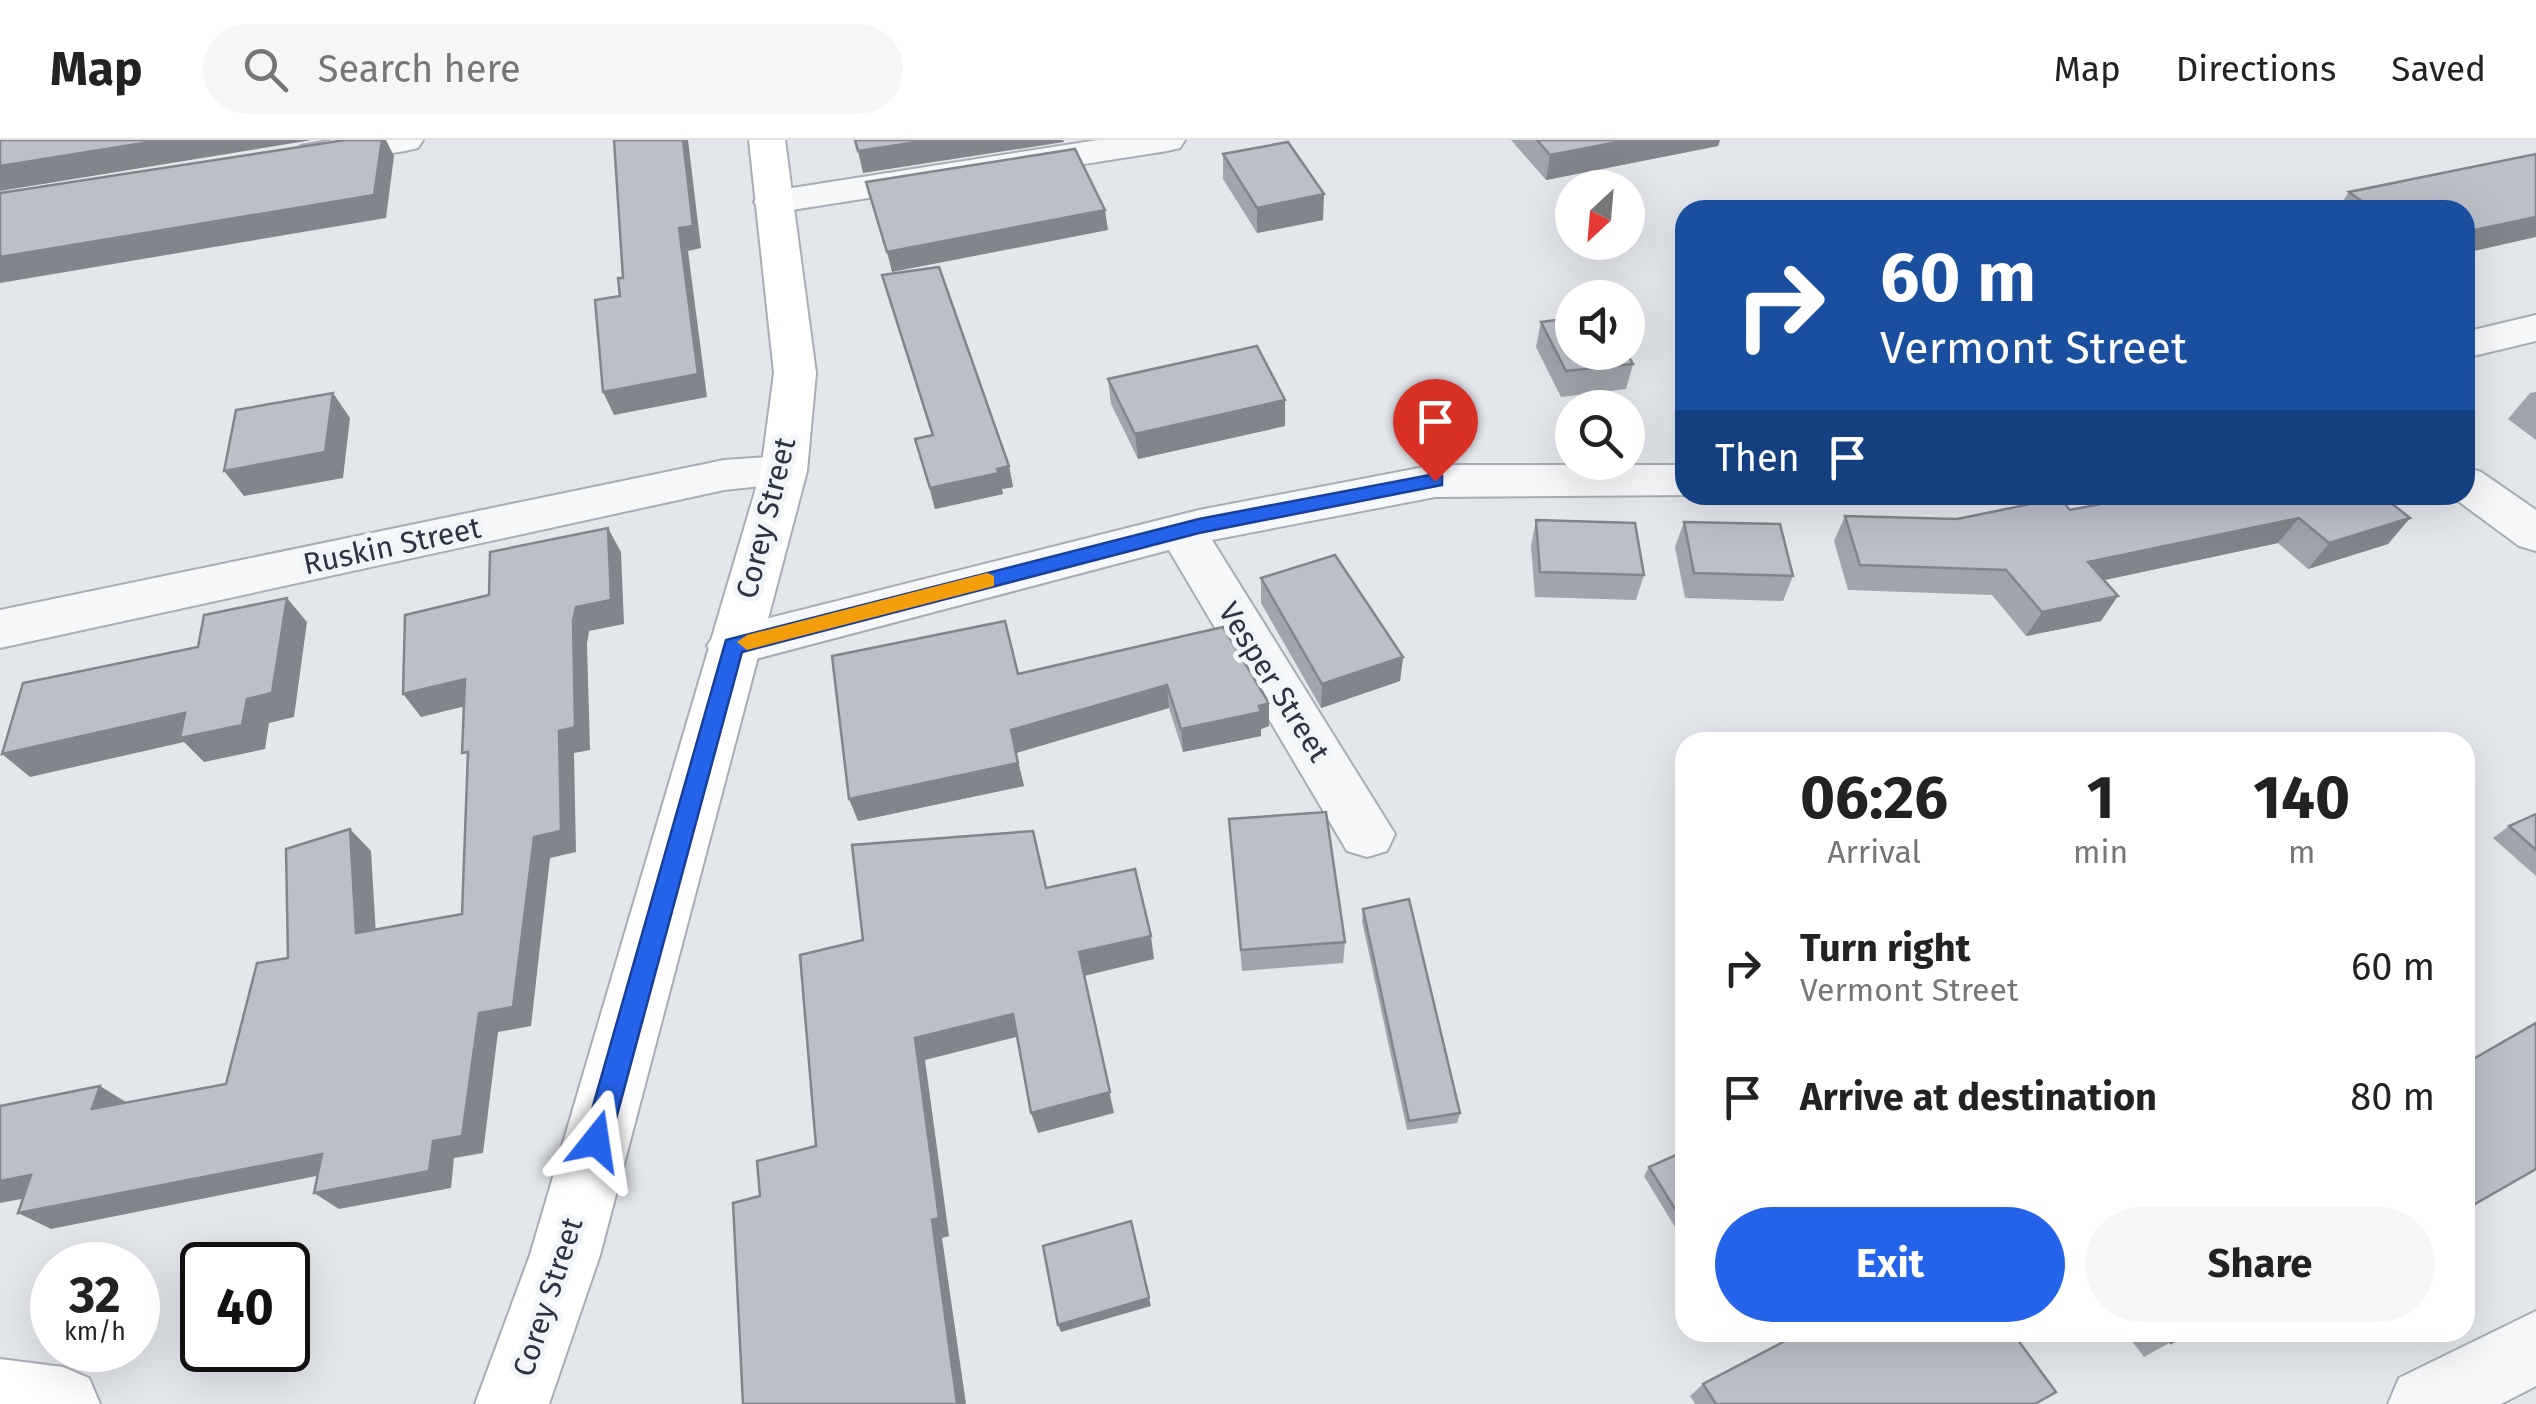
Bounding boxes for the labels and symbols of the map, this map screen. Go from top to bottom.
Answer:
north arrow [1555,170,1645,260]
pin [1393,379,1478,482]
street label: Corey Street [729,434,803,602]
street label: Ruskin Street [300,510,484,582]
street label: Vesper Street [1211,596,1337,769]
position arrow [544,1089,648,1193]
street label: Corey Street [505,1213,591,1381]
speed limit sign: 40 [180,1242,310,1372]

